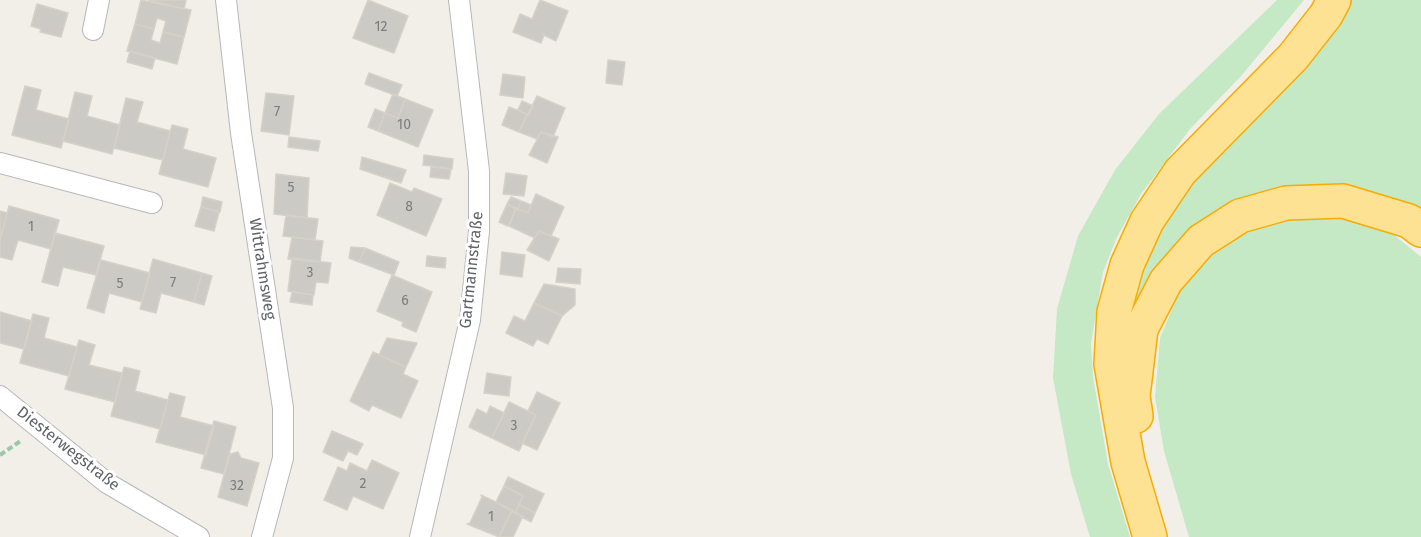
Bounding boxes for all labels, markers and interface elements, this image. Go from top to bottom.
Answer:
house number: 12 [375,19,387,35]
house number: 7 [274,104,280,120]
house number: 10 [397,117,411,133]
house number: 5 [287,180,295,196]
house number: 8 [405,199,413,215]
street label: Gartmannstraße [456,210,488,330]
street label: Wittrahmsweg [244,217,280,321]
house number: 1 [28,219,34,235]
house number: 3 [307,265,313,281]
house number: 7 [170,275,176,291]
house number: 5 [116,276,124,292]
house number: 6 [401,293,409,309]
street label: Diesterwegstraße [13,403,123,495]
house number: 3 [511,418,517,434]
house number: 2 [360,476,366,492]
house number: 32 [230,478,244,494]
house number: 1 [488,509,494,525]

